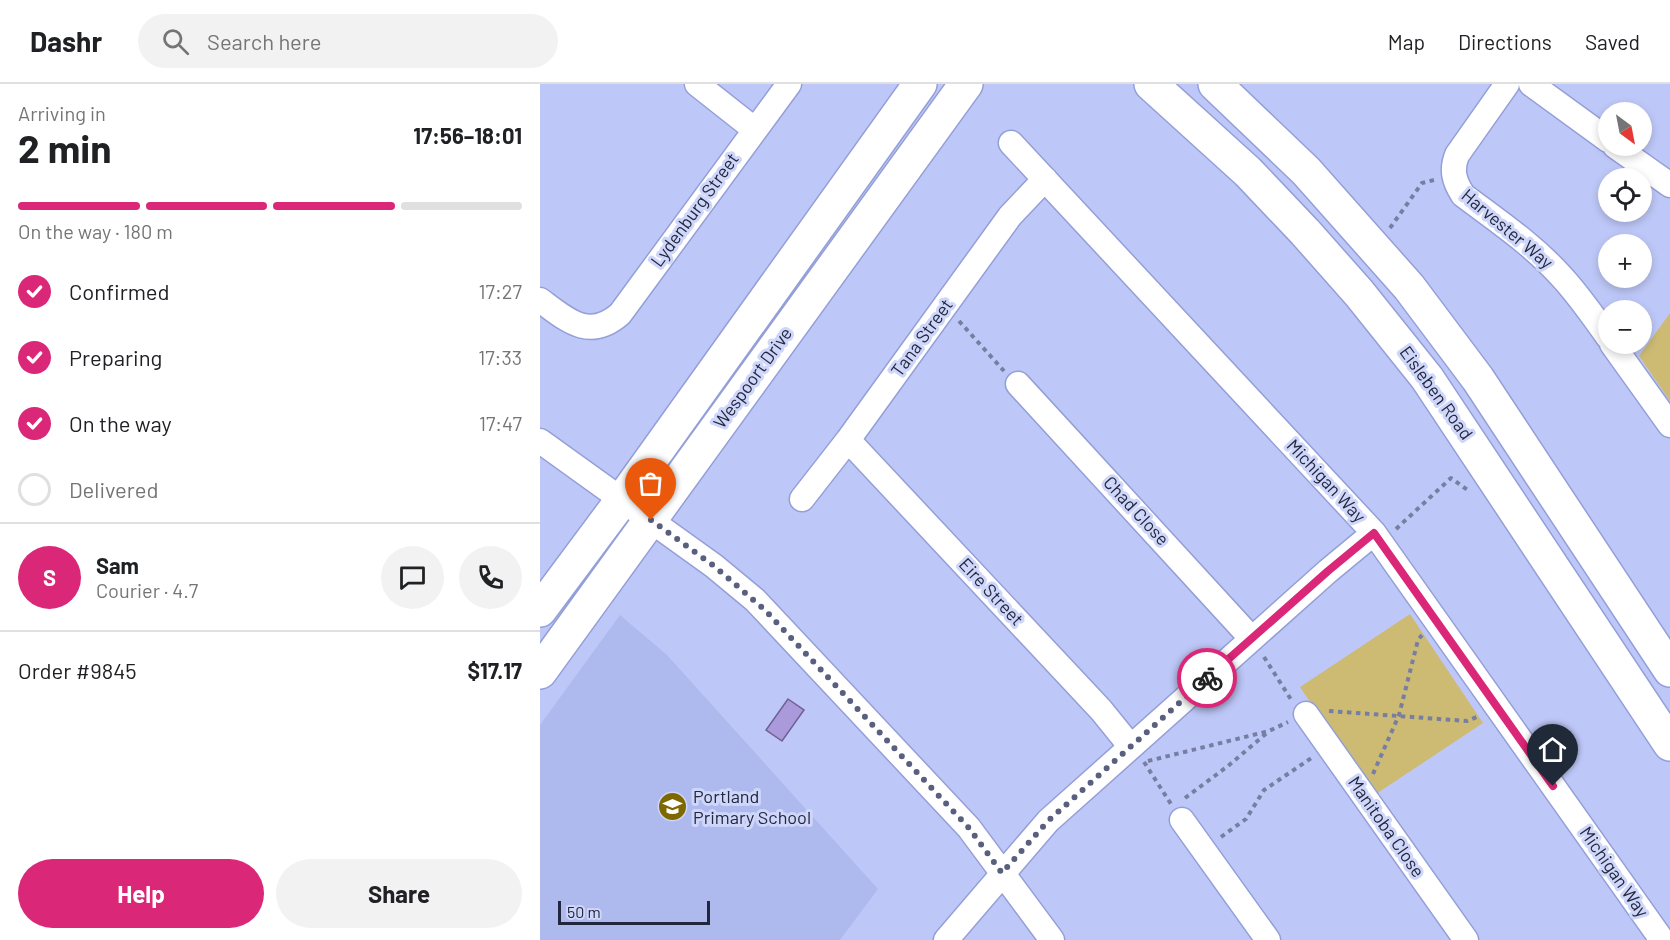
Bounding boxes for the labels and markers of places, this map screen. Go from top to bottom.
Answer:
pin [625,458,676,520]
pin [1527,724,1578,786]
place label: Portland Primary School [693,785,811,828]
school or university icon: Portland Primary School [656,791,688,823]

